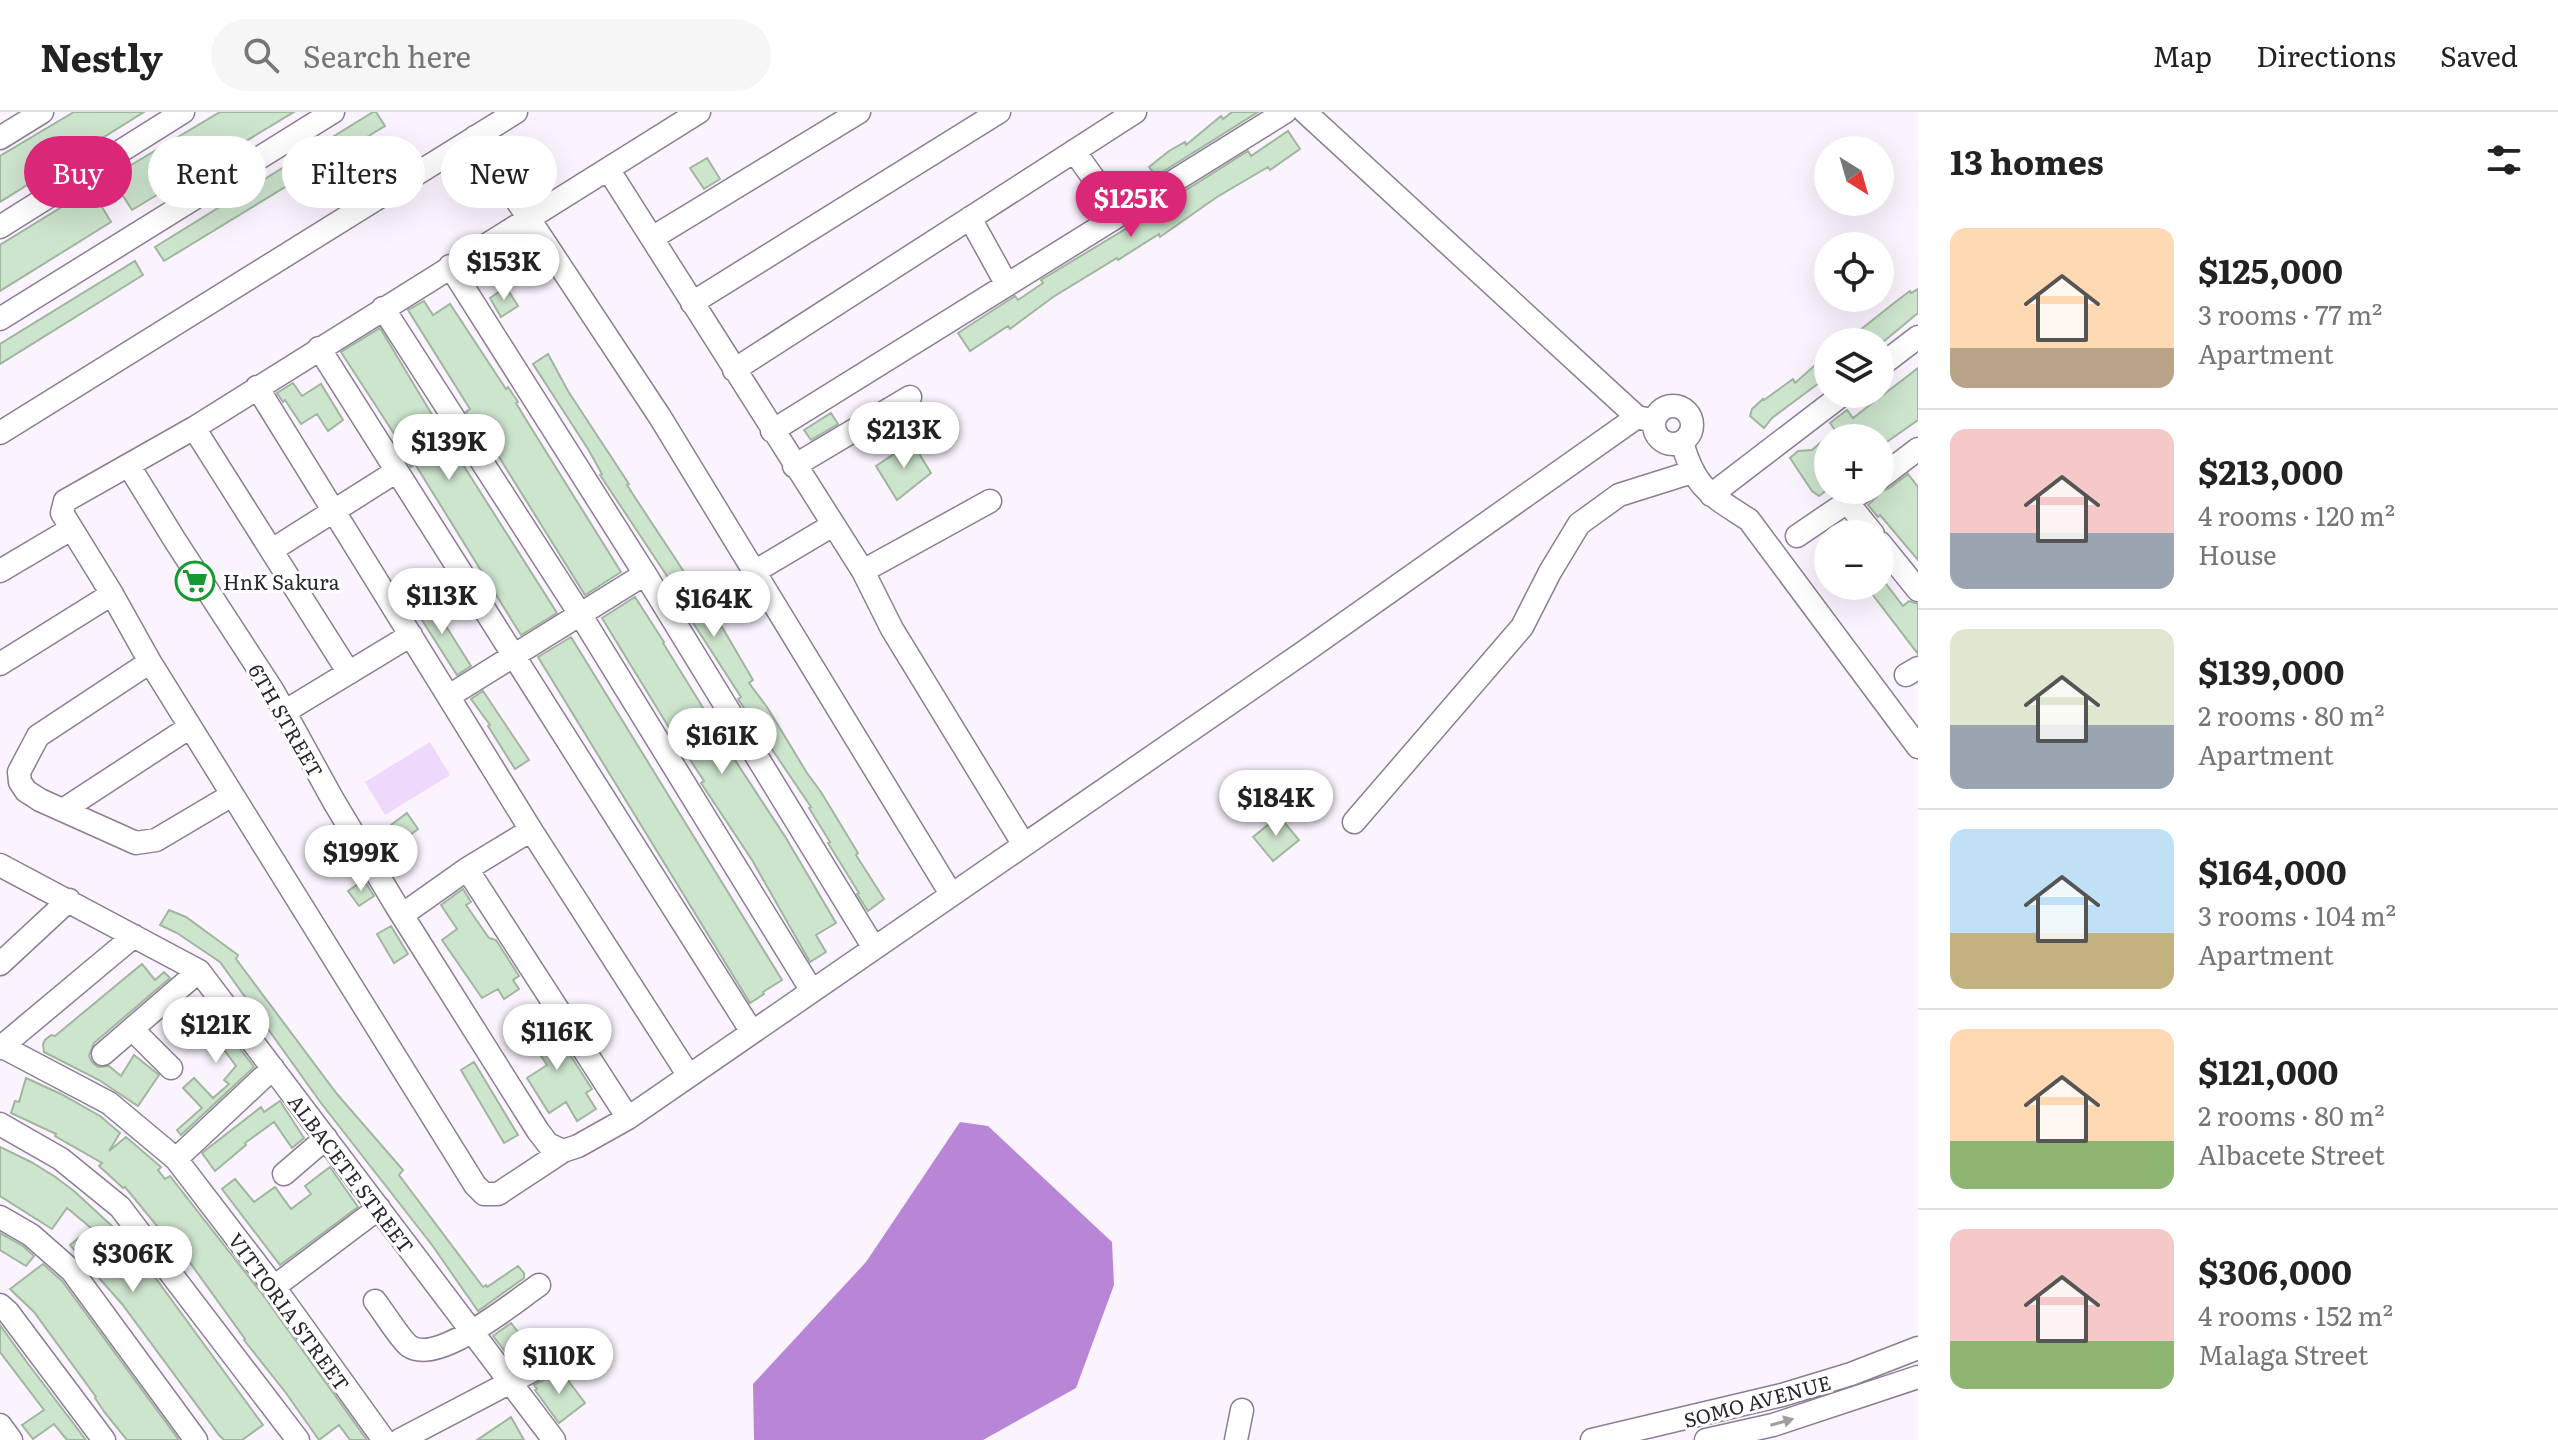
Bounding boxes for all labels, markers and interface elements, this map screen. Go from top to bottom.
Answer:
search box [211,19,771,91]
text: Nestly [40,27,163,84]
icon: search [239,33,283,77]
text: Search here [303,33,471,77]
text: Map [2153,34,2212,76]
text: Directions [2256,34,2396,76]
text: Saved [2440,34,2518,76]
text: 13 homes [1950,135,2104,185]
chip: Buy [24,136,132,208]
chip: Rent [148,136,266,208]
chip: Filters [282,136,425,208]
chip: New [441,136,557,208]
north arrow [1814,136,1894,216]
map controls [1814,136,1894,600]
icon: filters [2482,138,2526,182]
pin: $125K [1075,171,1187,239]
text: $125K [1094,177,1168,216]
button: locate [1814,232,1894,312]
pin: $153K [448,234,560,302]
text: $153K [466,240,542,279]
text: $125,000 [2198,244,2343,294]
icon: home [2014,260,2110,356]
text: 3 rooms · 77 m² [2198,294,2382,333]
button: layers [1814,328,1894,408]
text: Apartment [2198,333,2334,372]
pin: $213K [848,402,960,470]
text: $213K [866,408,942,447]
pin: $139K [393,414,505,482]
text: $139K [411,420,487,459]
button: + [1814,424,1894,504]
text: $213,000 [2198,445,2343,495]
icon: home [2014,461,2110,557]
text: 4 rooms · 120 m² [2198,495,2395,534]
button: − [1814,520,1894,600]
text: House [2198,534,2276,573]
supermarket icon: HnK Sakura [174,560,216,602]
place label: HnK Sakura [223,566,340,596]
pin: $113K [386,568,498,636]
pin: $164K [658,571,770,639]
text: $113K [406,574,478,613]
text: $164K [675,577,753,616]
text: $139,000 [2198,645,2344,695]
street label: 6TH STREET [242,658,332,782]
icon: home [2014,661,2110,757]
text: 2 rooms · 80 m² [2198,695,2385,734]
pin: $161K [666,708,778,776]
text: $161K [686,714,758,753]
text: Apartment [2198,734,2334,773]
pin: $184K [1220,770,1332,838]
text: $184K [1237,776,1315,815]
pin: $199K [305,825,417,893]
text: $199K [323,831,399,870]
text: $164,000 [2198,845,2347,895]
icon: home [2014,861,2110,957]
text: 3 rooms · 104 m² [2198,895,2396,934]
text: Apartment [2198,934,2334,973]
pin: $121K [160,997,272,1065]
text: $121K [180,1003,252,1042]
pin: $116K [501,1004,613,1072]
text: $116K [521,1010,593,1049]
text: $121,000 [2198,1045,2339,1095]
icon: home [2014,1061,2110,1157]
street label: ALBACETE STREET [282,1087,422,1259]
text: 2 rooms · 80 m² [2198,1095,2385,1134]
text: Albacete Street [2198,1134,2385,1173]
pin: $306K [77,1226,189,1294]
street label: VITTORIA STREET [222,1226,358,1396]
text: $306K [92,1232,174,1271]
text: $306,000 [2198,1245,2352,1295]
icon: home [2014,1261,2110,1357]
text: 4 rooms · 152 m² [2198,1295,2393,1334]
pin: $110K [503,1328,615,1396]
text: $110K [522,1334,596,1373]
text: Malaga Street [2198,1334,2368,1373]
street label: SOMO AVENUE [1680,1366,1834,1434]
one-way arrow [1770,1415,1794,1428]

